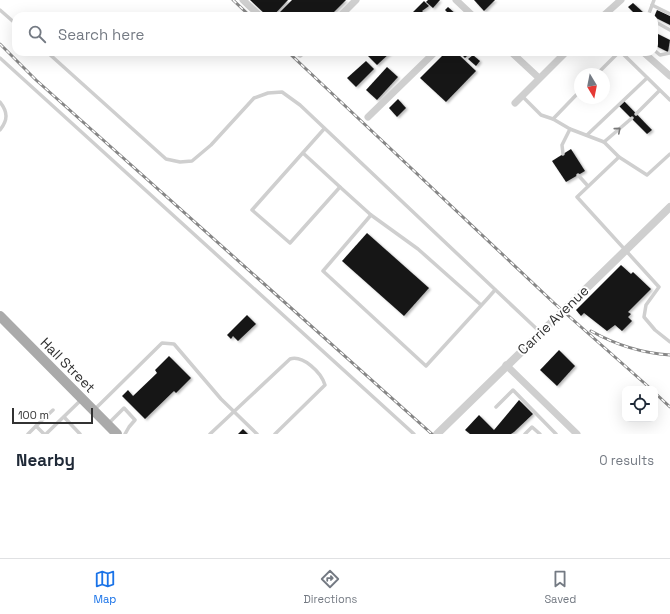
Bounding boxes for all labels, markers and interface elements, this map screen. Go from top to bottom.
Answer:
search box [12,12,658,56]
icon: search [26,23,48,45]
text: Search here [58,25,144,44]
north arrow [574,68,610,104]
one-way arrow [613,128,620,135]
street label: Carrie Avenue [514,282,592,358]
street label: Hall Street [37,334,99,396]
map controls [622,386,658,422]
button: locate [622,386,658,422]
scale bar [12,406,93,425]
text: 100 m [18,408,49,422]
text: Nearby [16,449,75,471]
text: 0 results [599,452,654,469]
tab: Map [94,568,116,606]
tab: Directions [303,568,357,606]
tab: Saved [544,568,576,606]

